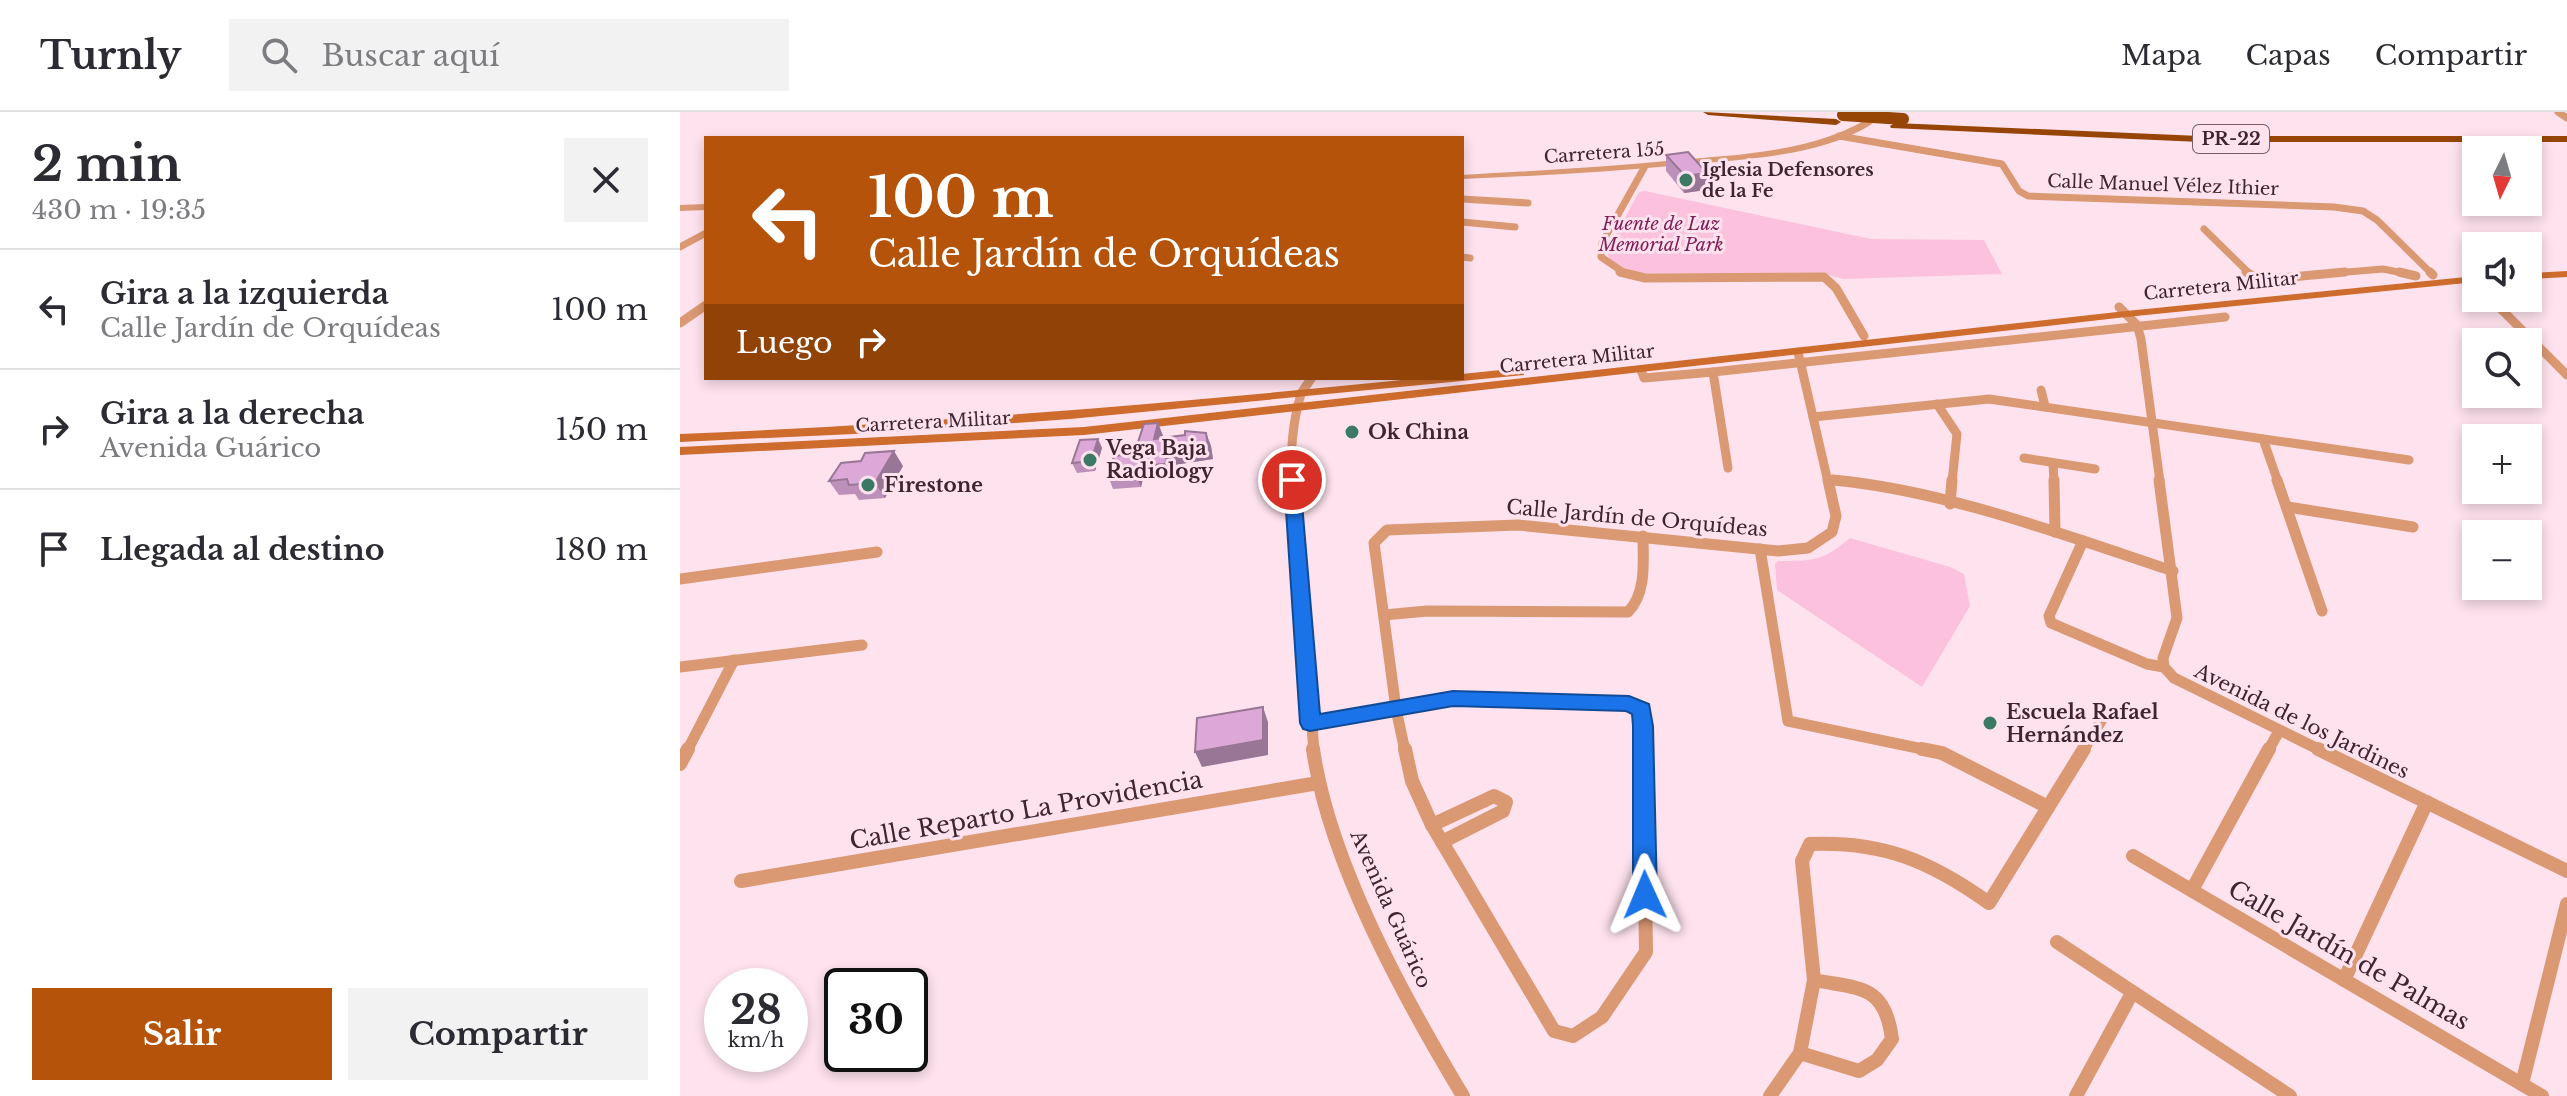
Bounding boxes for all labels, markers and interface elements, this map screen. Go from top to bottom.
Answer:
search box [229,19,789,91]
text: Turnly [40,32,181,79]
icon: search [257,33,301,77]
text: Buscar aquí [321,37,499,74]
text: Mapa [2121,38,2202,73]
text: Capas [2246,38,2331,73]
text: Compartir [2375,38,2527,73]
road number: PR-22 [2193,125,2269,153]
text: 2 min [32,134,181,194]
north arrow [2462,136,2542,216]
map controls [2462,136,2542,600]
button: close [564,138,648,222]
street label: Carretera 155 [1543,138,1665,168]
place label: Iglesia Defensores de la Fe [1702,159,1874,202]
text: 100 m [868,163,1054,232]
icon: left [736,168,840,272]
street label: Calle Manuel Vélez Ithier [2047,170,2280,200]
marker: Iglesia Defensores de la Fe [1677,171,1695,189]
text: 430 m · 19:35 [32,194,206,226]
park label: Fuente de Luz Memorial Park [1598,213,1723,256]
text: Calle Jardín de Orquídeas [868,232,1340,277]
button: sound [2462,232,2542,312]
street label: Carretera Militar [2143,267,2300,305]
text: Gira a la izquierda [100,275,389,312]
icon: left [32,287,76,331]
text: 100 m [551,291,648,328]
text: Calle Jardín de Orquídeas [100,312,441,344]
icon: right [849,320,893,364]
text: Luego [736,324,833,361]
button: search [2462,328,2542,408]
street label: Carretera Militar [1499,340,1656,378]
text: Gira a la derecha [100,395,365,432]
icon: right [32,407,76,451]
street label: Carretera Militar [855,407,1012,437]
text: 150 m [555,411,648,448]
place label: Ok China [1368,420,1469,444]
marker: Ok China [1343,423,1361,441]
button: + [2462,424,2542,504]
text: Avenida Guárico [100,432,321,464]
place label: Vega Baja Radiology [1105,436,1215,483]
pin [1258,446,1326,514]
marker: Vega Baja Radiology [1081,451,1099,469]
icon: arrive [1270,458,1314,502]
place label: Firestone [884,473,983,497]
marker: Firestone [859,476,877,494]
street label: Calle Jardín de Orquídeas [1505,495,1769,541]
button: − [2462,520,2542,600]
icon: arrive [32,527,76,571]
text: Llegada al destino [100,531,385,568]
text: 180 m [554,531,648,568]
street label: Avenida de los Jardines [2190,658,2413,783]
place label: Escuela Rafael Hernández [2006,700,2159,747]
marker: Escuela Rafael Hernández [1981,714,1999,732]
street label: Calle Reparto La Providencia [847,765,1205,855]
street label: Avenida Guárico [1345,825,1437,992]
position arrow [1603,853,1687,937]
street label: Calle Jardín de Palmas [2223,874,2475,1036]
speed limit sign: 30 [824,968,928,1072]
text: 28 [730,985,782,1035]
button: Salir [32,988,332,1080]
button: Compartir [348,988,648,1080]
text: km/h [728,1028,784,1052]

